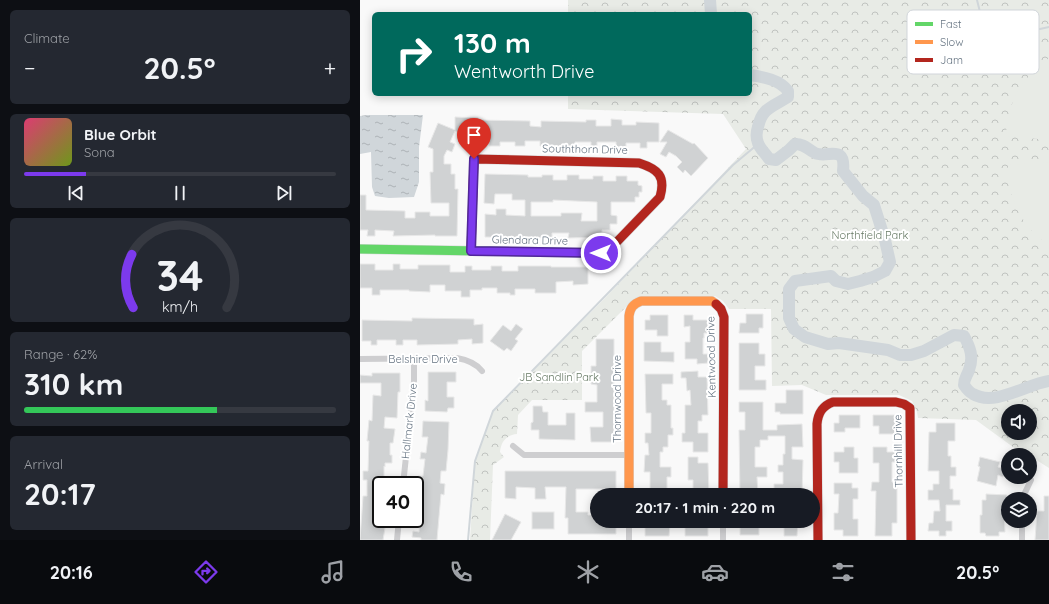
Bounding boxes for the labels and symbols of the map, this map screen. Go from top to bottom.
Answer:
legend [907,10,1039,74]
text: Fast [940,17,962,31]
text: Slow [940,35,964,49]
text: Jam [940,53,963,67]
pin [457,118,491,159]
street label: Souththorn Drive [542,141,628,157]
park label: Northfield Park [832,228,908,242]
street label: Glendara Drive [492,232,568,248]
position arrow [580,232,622,274]
street label: Kentwood Drive [703,316,719,398]
street label: Belshire Drive [388,352,458,366]
street label: Thornwood Drive [610,355,624,443]
park label: JB Sandlin Park [519,370,599,384]
street label: Hallmark Drive [398,382,420,460]
street label: Thornhill Drive [890,414,906,488]
speed limit sign: 40 [372,476,424,528]

